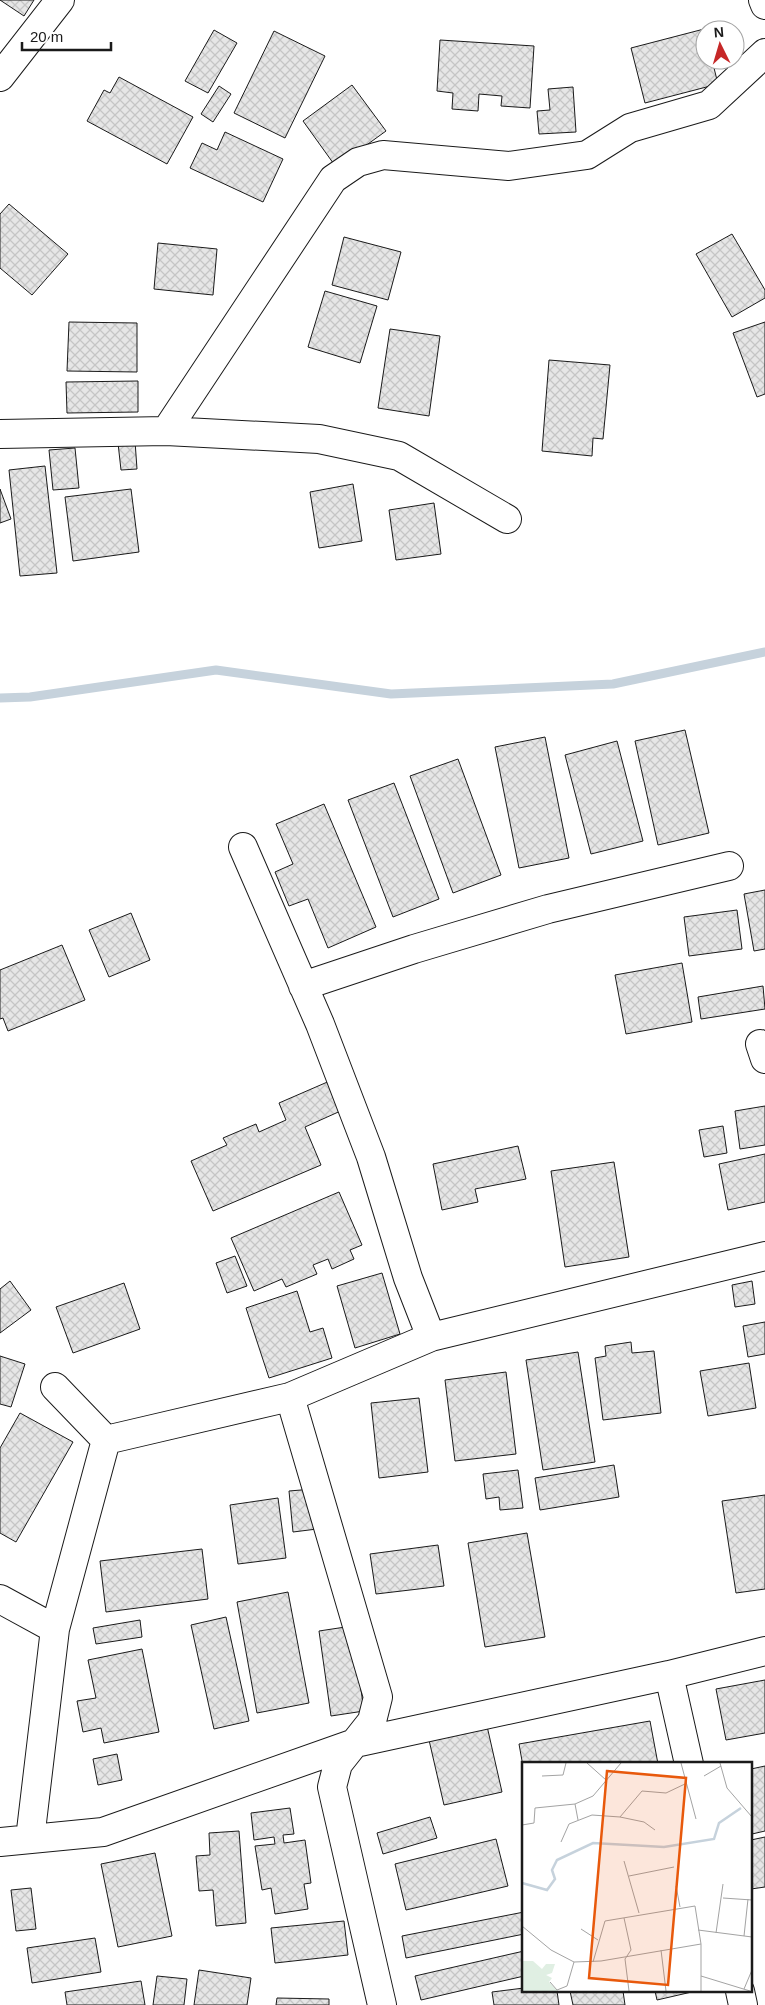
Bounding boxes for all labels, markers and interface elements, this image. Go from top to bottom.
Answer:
scale bar [22,20,111,52]
north arrow [695,20,745,70]
text: N [713,24,725,40]
text: 20 m [30,28,63,45]
inset map [522,1762,752,1992]

